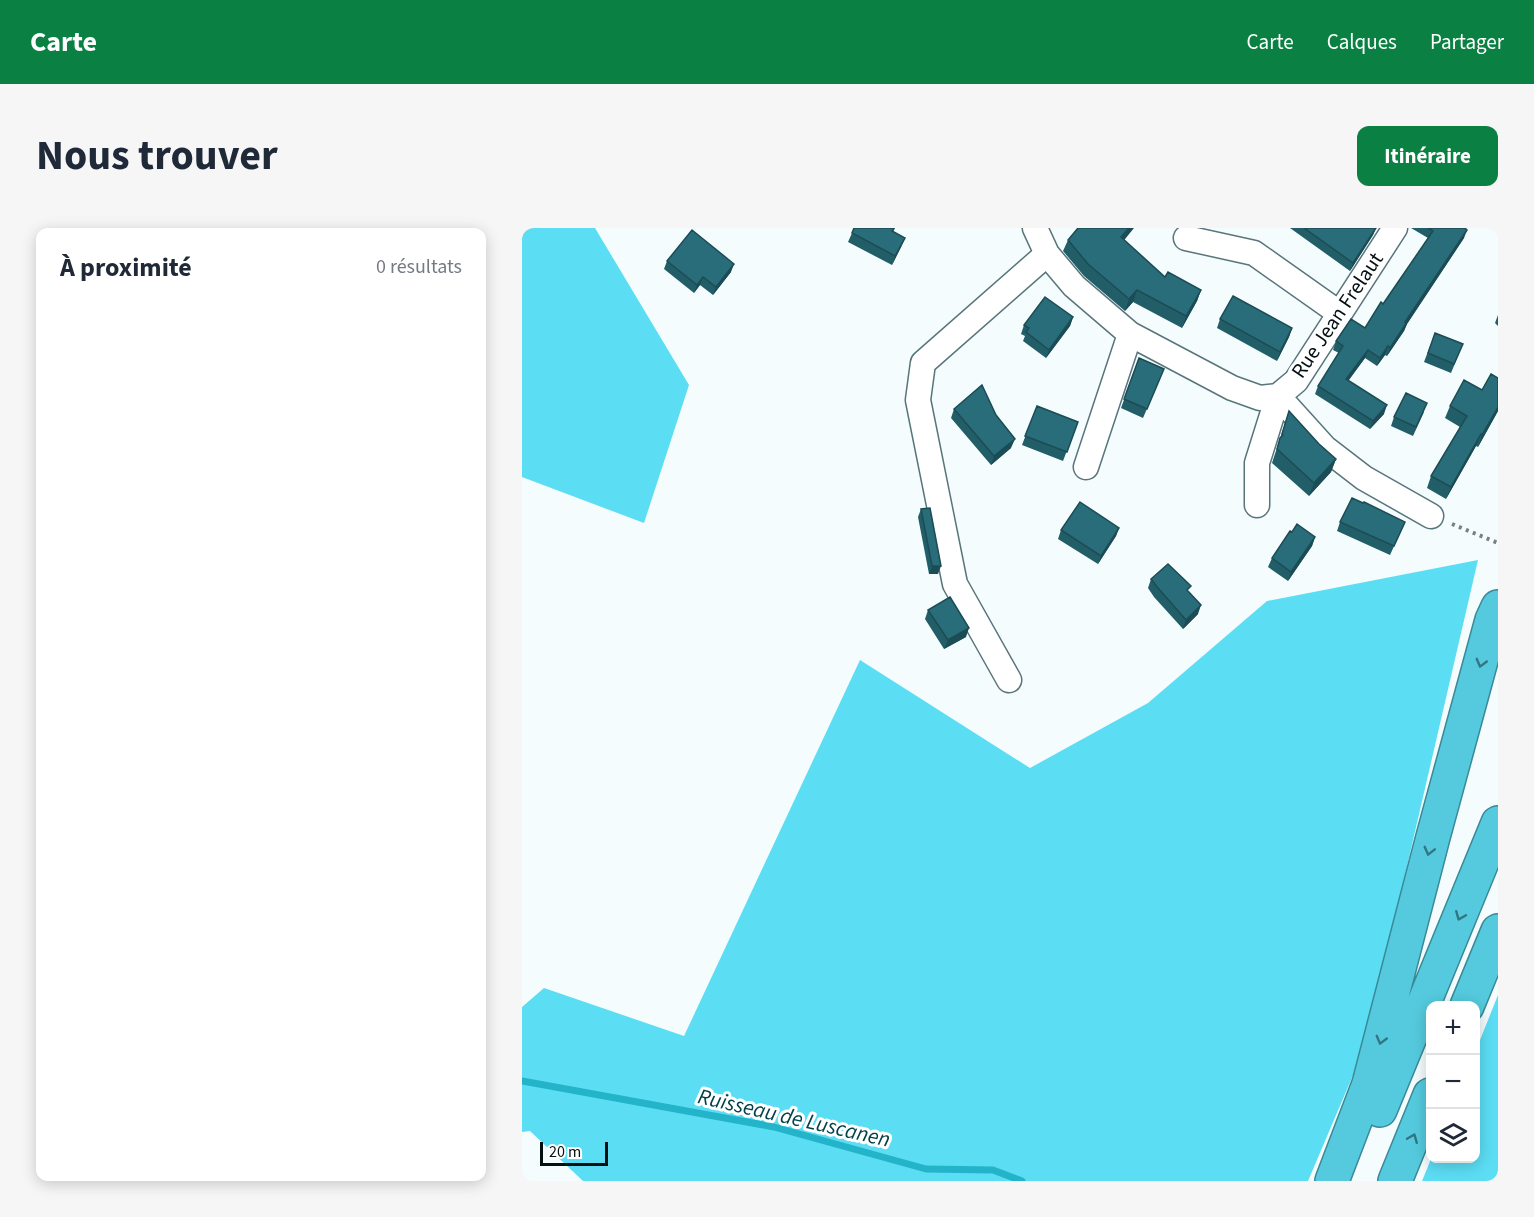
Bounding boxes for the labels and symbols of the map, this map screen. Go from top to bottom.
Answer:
street label: Rue Jean Frelaut [1284,246,1390,384]
one-way arrow [1475,658,1488,668]
one-way arrow [1424,846,1437,856]
one-way arrow [1455,909,1467,920]
one-way arrow [1375,1035,1388,1045]
water label: Ruisseau de Luscanen [695,1080,893,1156]
one-way arrow [1406,1133,1418,1144]
scale bar [540,1139,608,1166]

